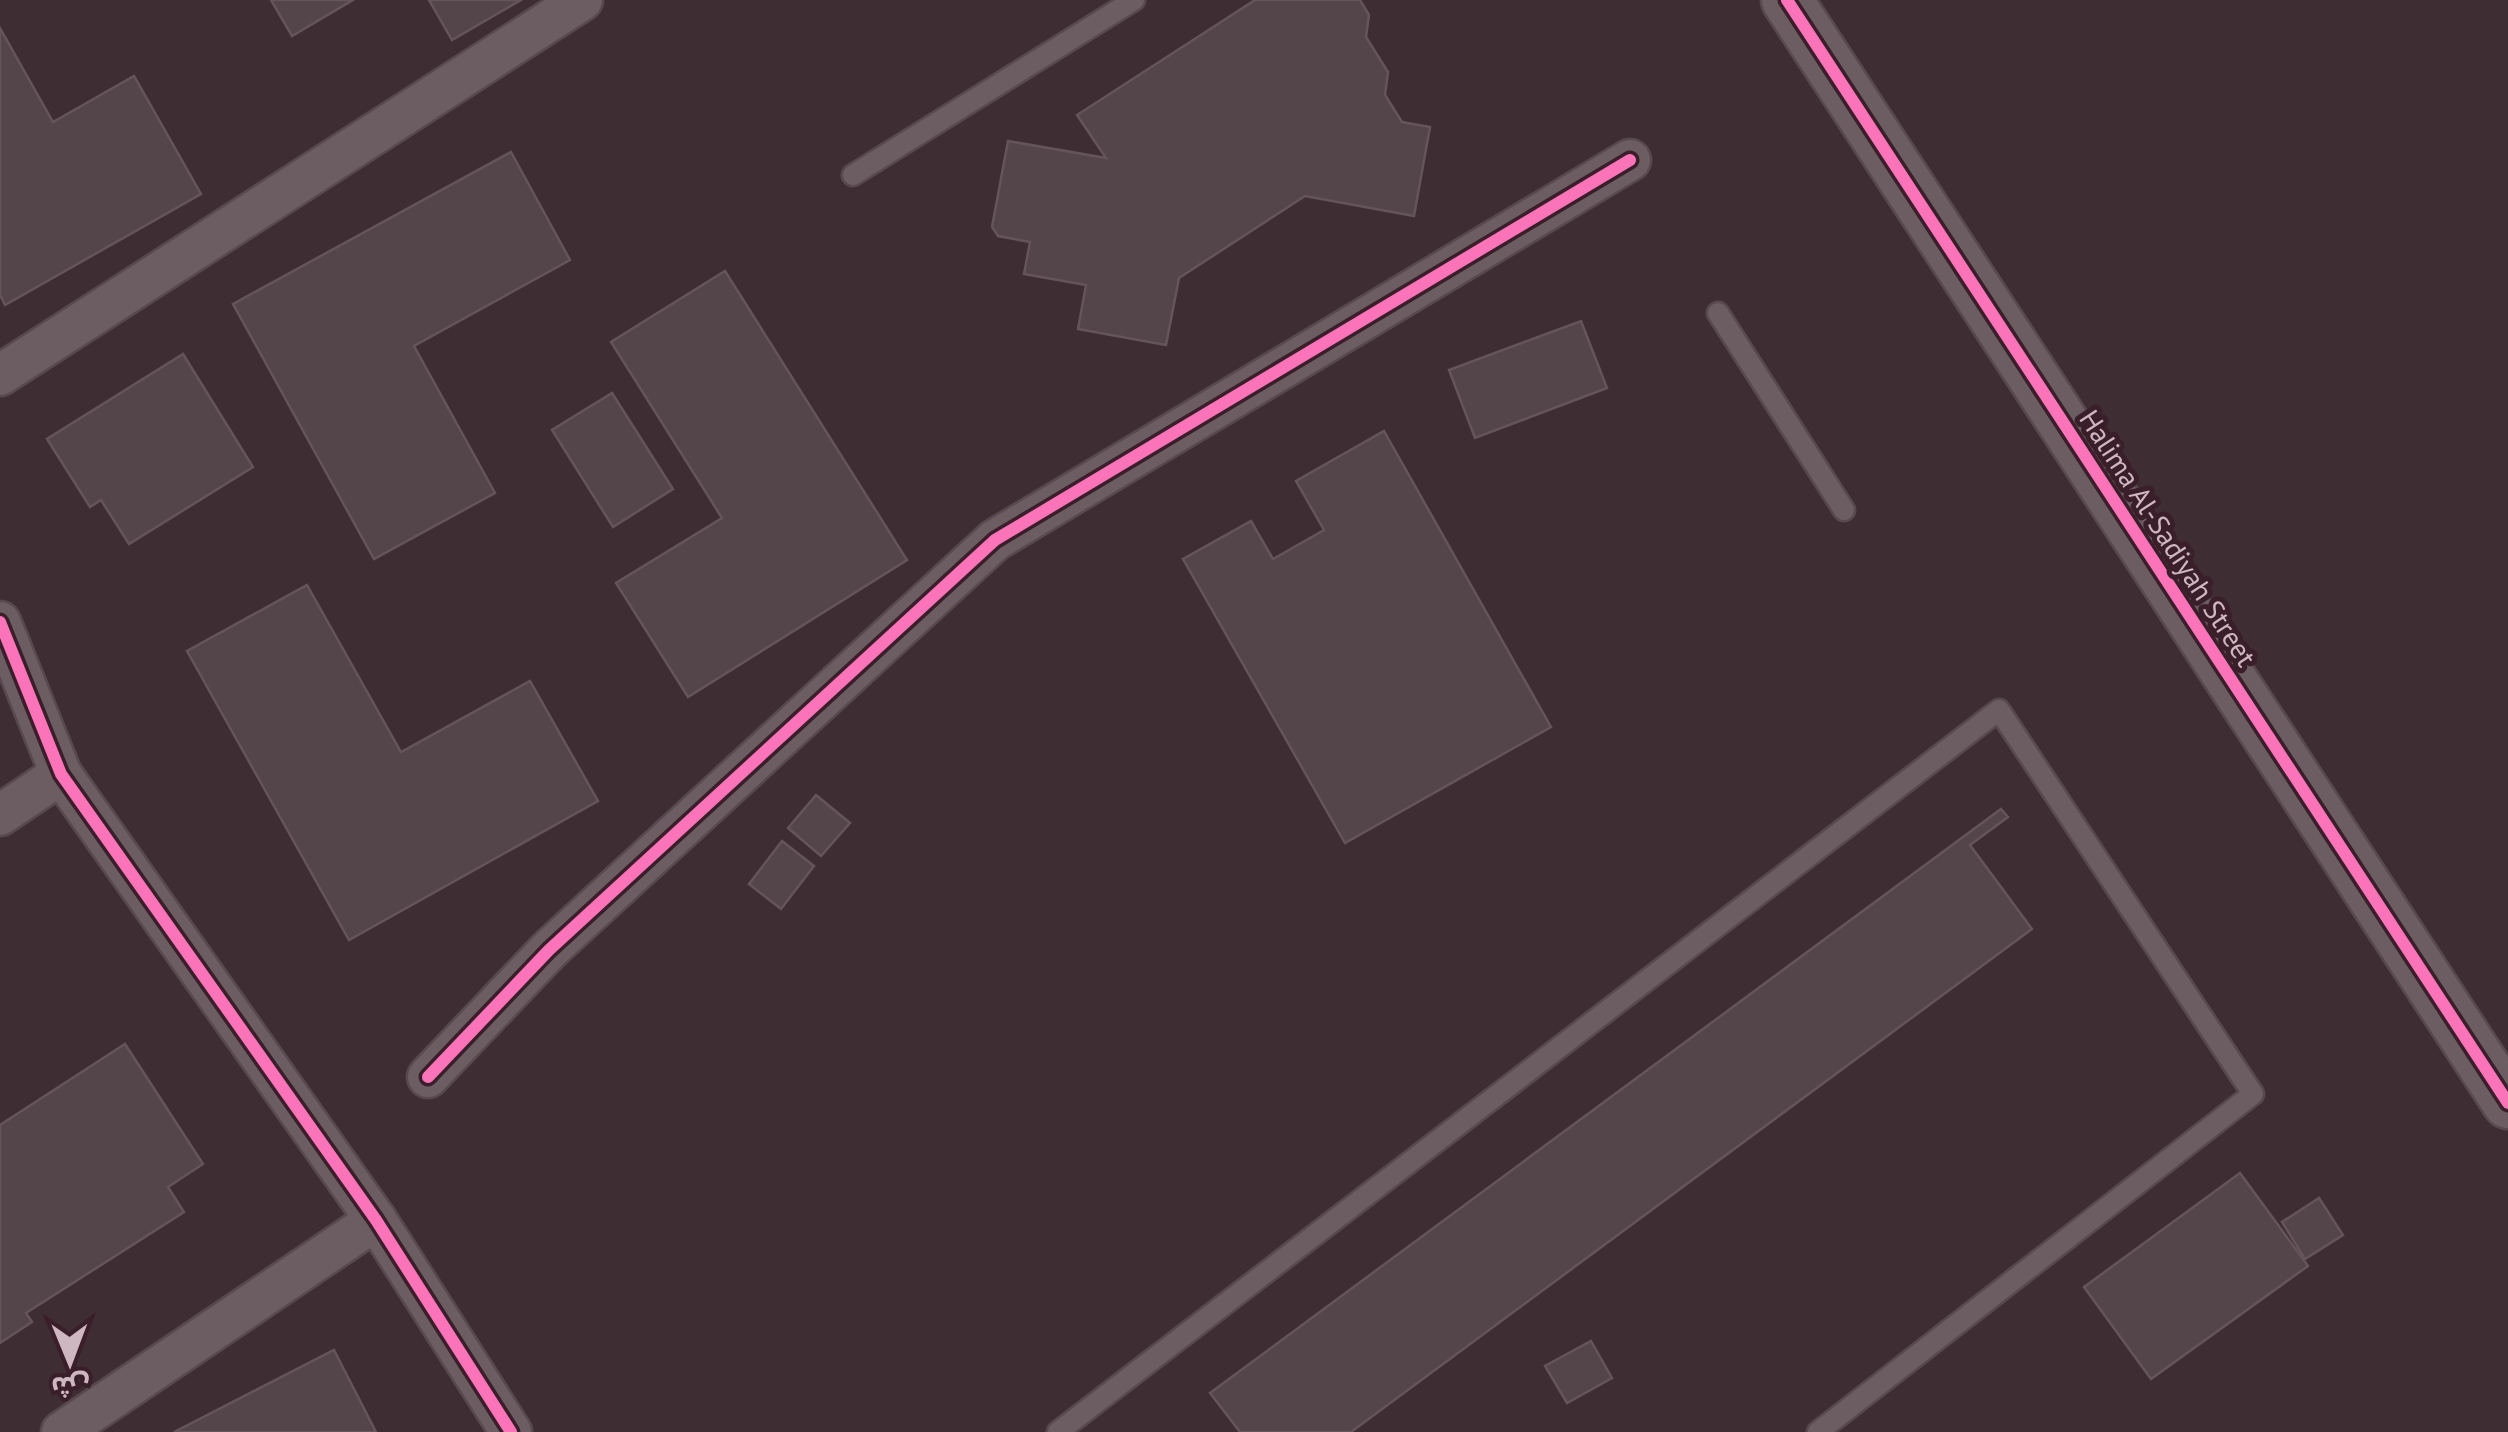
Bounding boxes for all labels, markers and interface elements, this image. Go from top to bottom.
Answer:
street label: Halima Al-Sadiyah Street [2072,402,2266,674]
north arrow [20,1312,120,1412]
text: ش [51,1369,90,1406]

